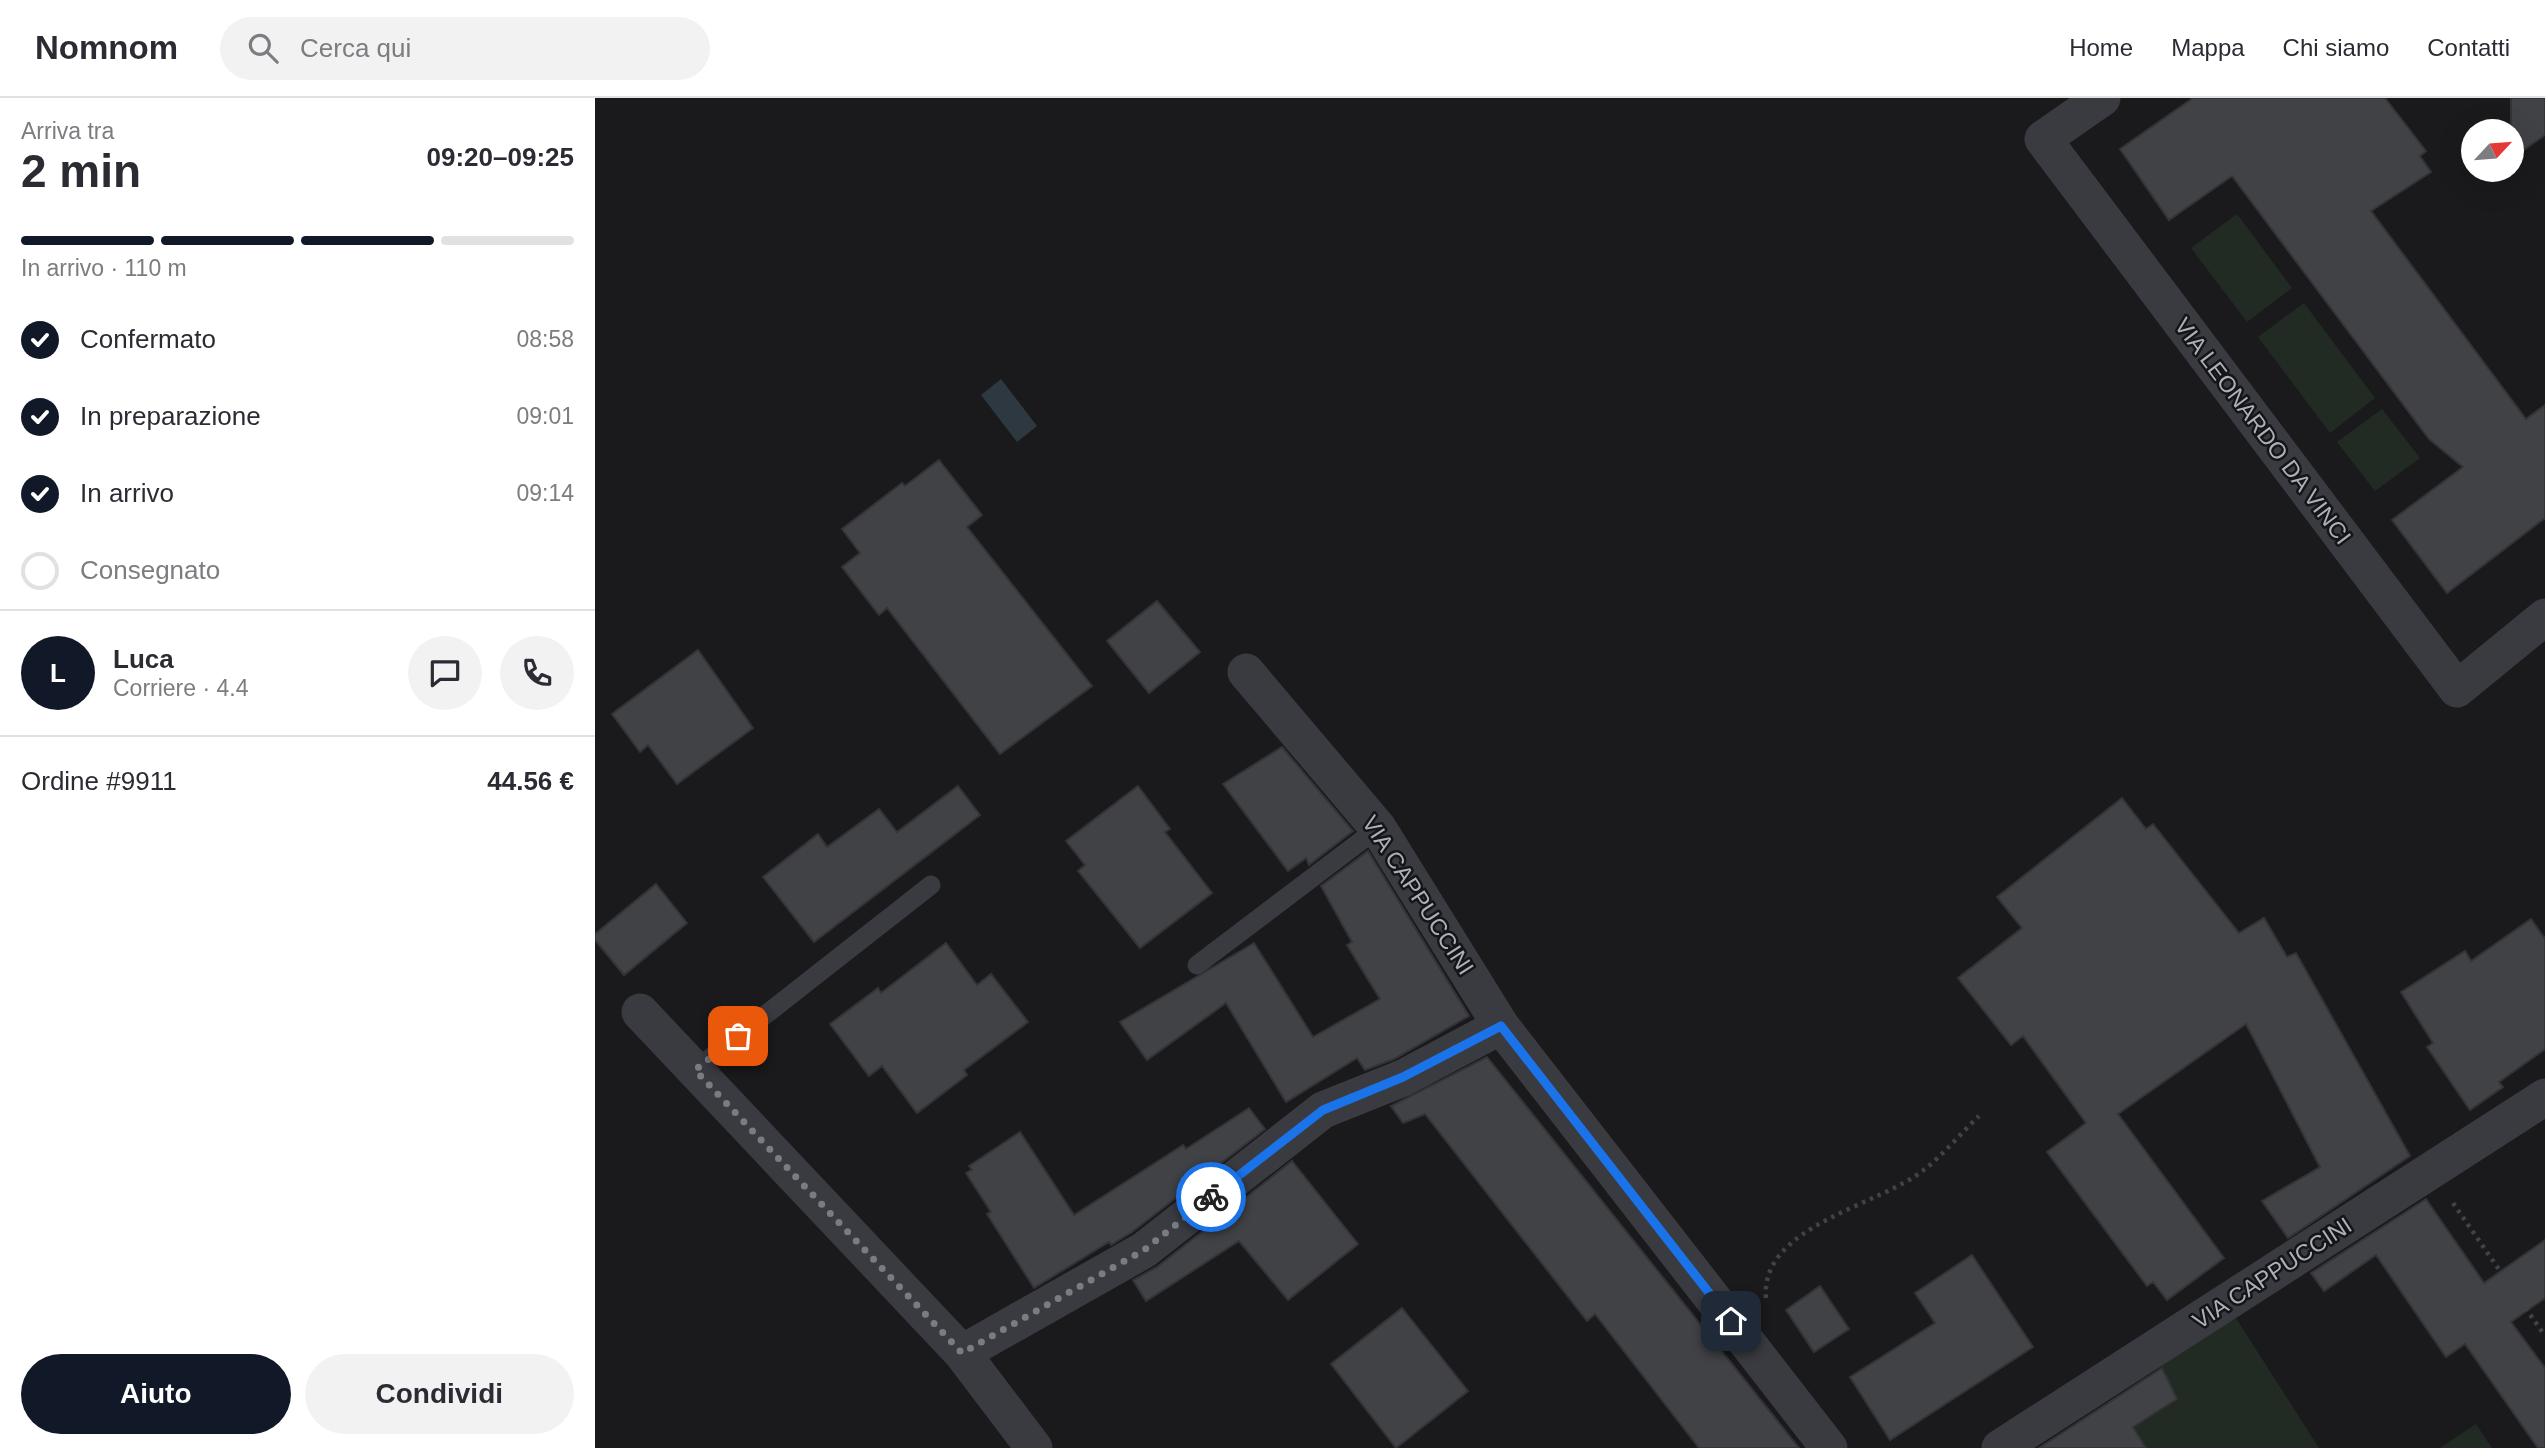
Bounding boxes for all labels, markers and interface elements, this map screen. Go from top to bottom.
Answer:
search box [220,17,710,80]
text: Nomnom [35,29,178,66]
icon: search [244,29,282,67]
text: Cerca qui [300,33,411,63]
text: Home [2069,34,2133,61]
text: Mappa [2171,34,2245,61]
text: Chi siamo [2283,34,2389,61]
text: Contatti [2427,34,2510,61]
text: Arriva tra [21,118,114,144]
north arrow [2461,119,2523,182]
map controls [2461,119,2524,182]
text: 09:20–09:25 [427,142,574,172]
text: 2 min [21,145,141,197]
text: In arrivo · 110 m [21,255,187,281]
street label: VIA LEONARDO DA VINCI [2170,313,2356,549]
icon: check [21,321,59,359]
text: Confermato [80,324,216,354]
text: 08:58 [516,326,574,352]
icon: check [21,398,59,436]
text: In preparazione [80,401,261,431]
text: 09:01 [516,403,574,429]
icon: check [21,475,59,513]
text: In arrivo [80,478,174,508]
text: 09:14 [516,480,574,506]
text: Consegnato [80,555,220,585]
button: chat [408,636,482,710]
button: phone [500,636,574,710]
text: Luca [113,644,174,674]
text: L [50,658,66,688]
text: Corriere · 4.4 [113,675,248,701]
text: Ordine #9911 [21,766,177,796]
text: 44.56 € [487,766,574,796]
street label: VIA CAPPUCCINI [1357,811,1479,979]
pin [708,1006,768,1066]
icon: bag [719,1017,757,1055]
courier [1176,1162,1246,1232]
icon: bike [1192,1178,1230,1216]
street label: VIA CAPPUCCINI [2188,1212,2356,1334]
pin [1701,1291,1761,1351]
icon: home [1712,1302,1750,1340]
button: Aiuto [21,1354,291,1434]
button: Condividi [305,1354,574,1434]

